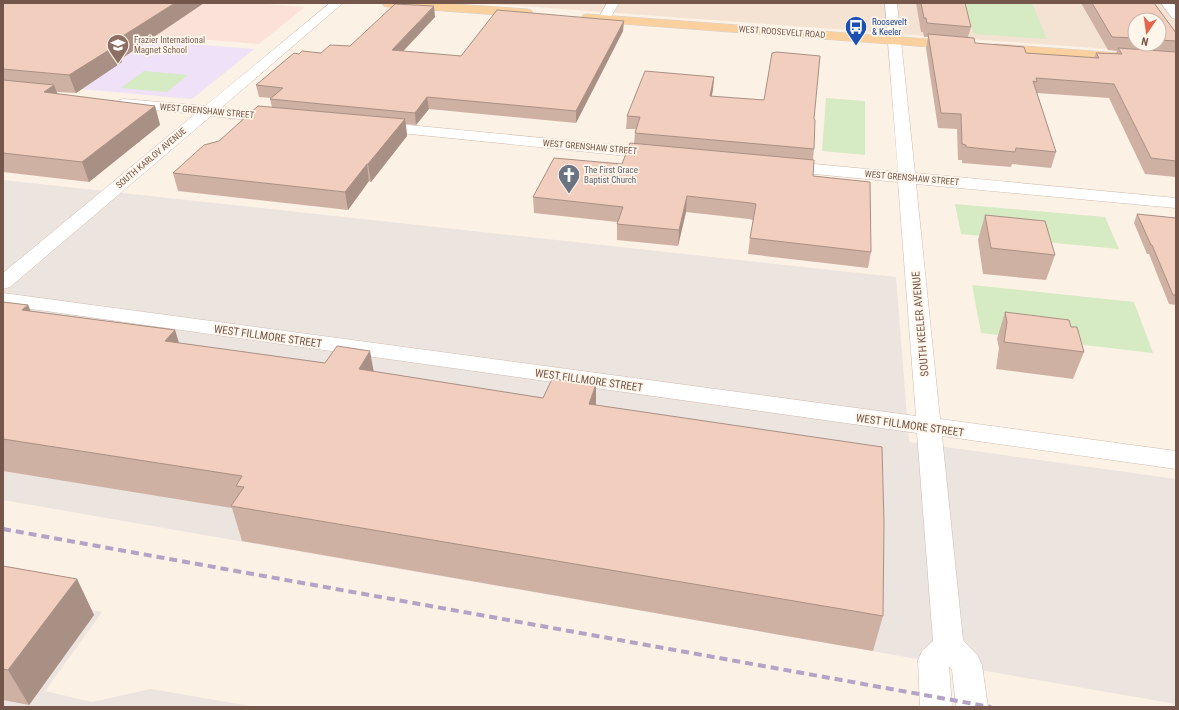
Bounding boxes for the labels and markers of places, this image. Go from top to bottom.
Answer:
bus stop icon: Roosevelt & Keeler [843,14,869,47]
place label: Roosevelt & Keeler [872,17,907,37]
school or university icon: Frazier International Magnet School [105,32,131,65]
place label: Frazier International Magnet School [134,35,205,55]
church icon: The First Grace Baptist Church [556,162,582,195]
place label: The First Grace Baptist Church [584,165,638,185]

